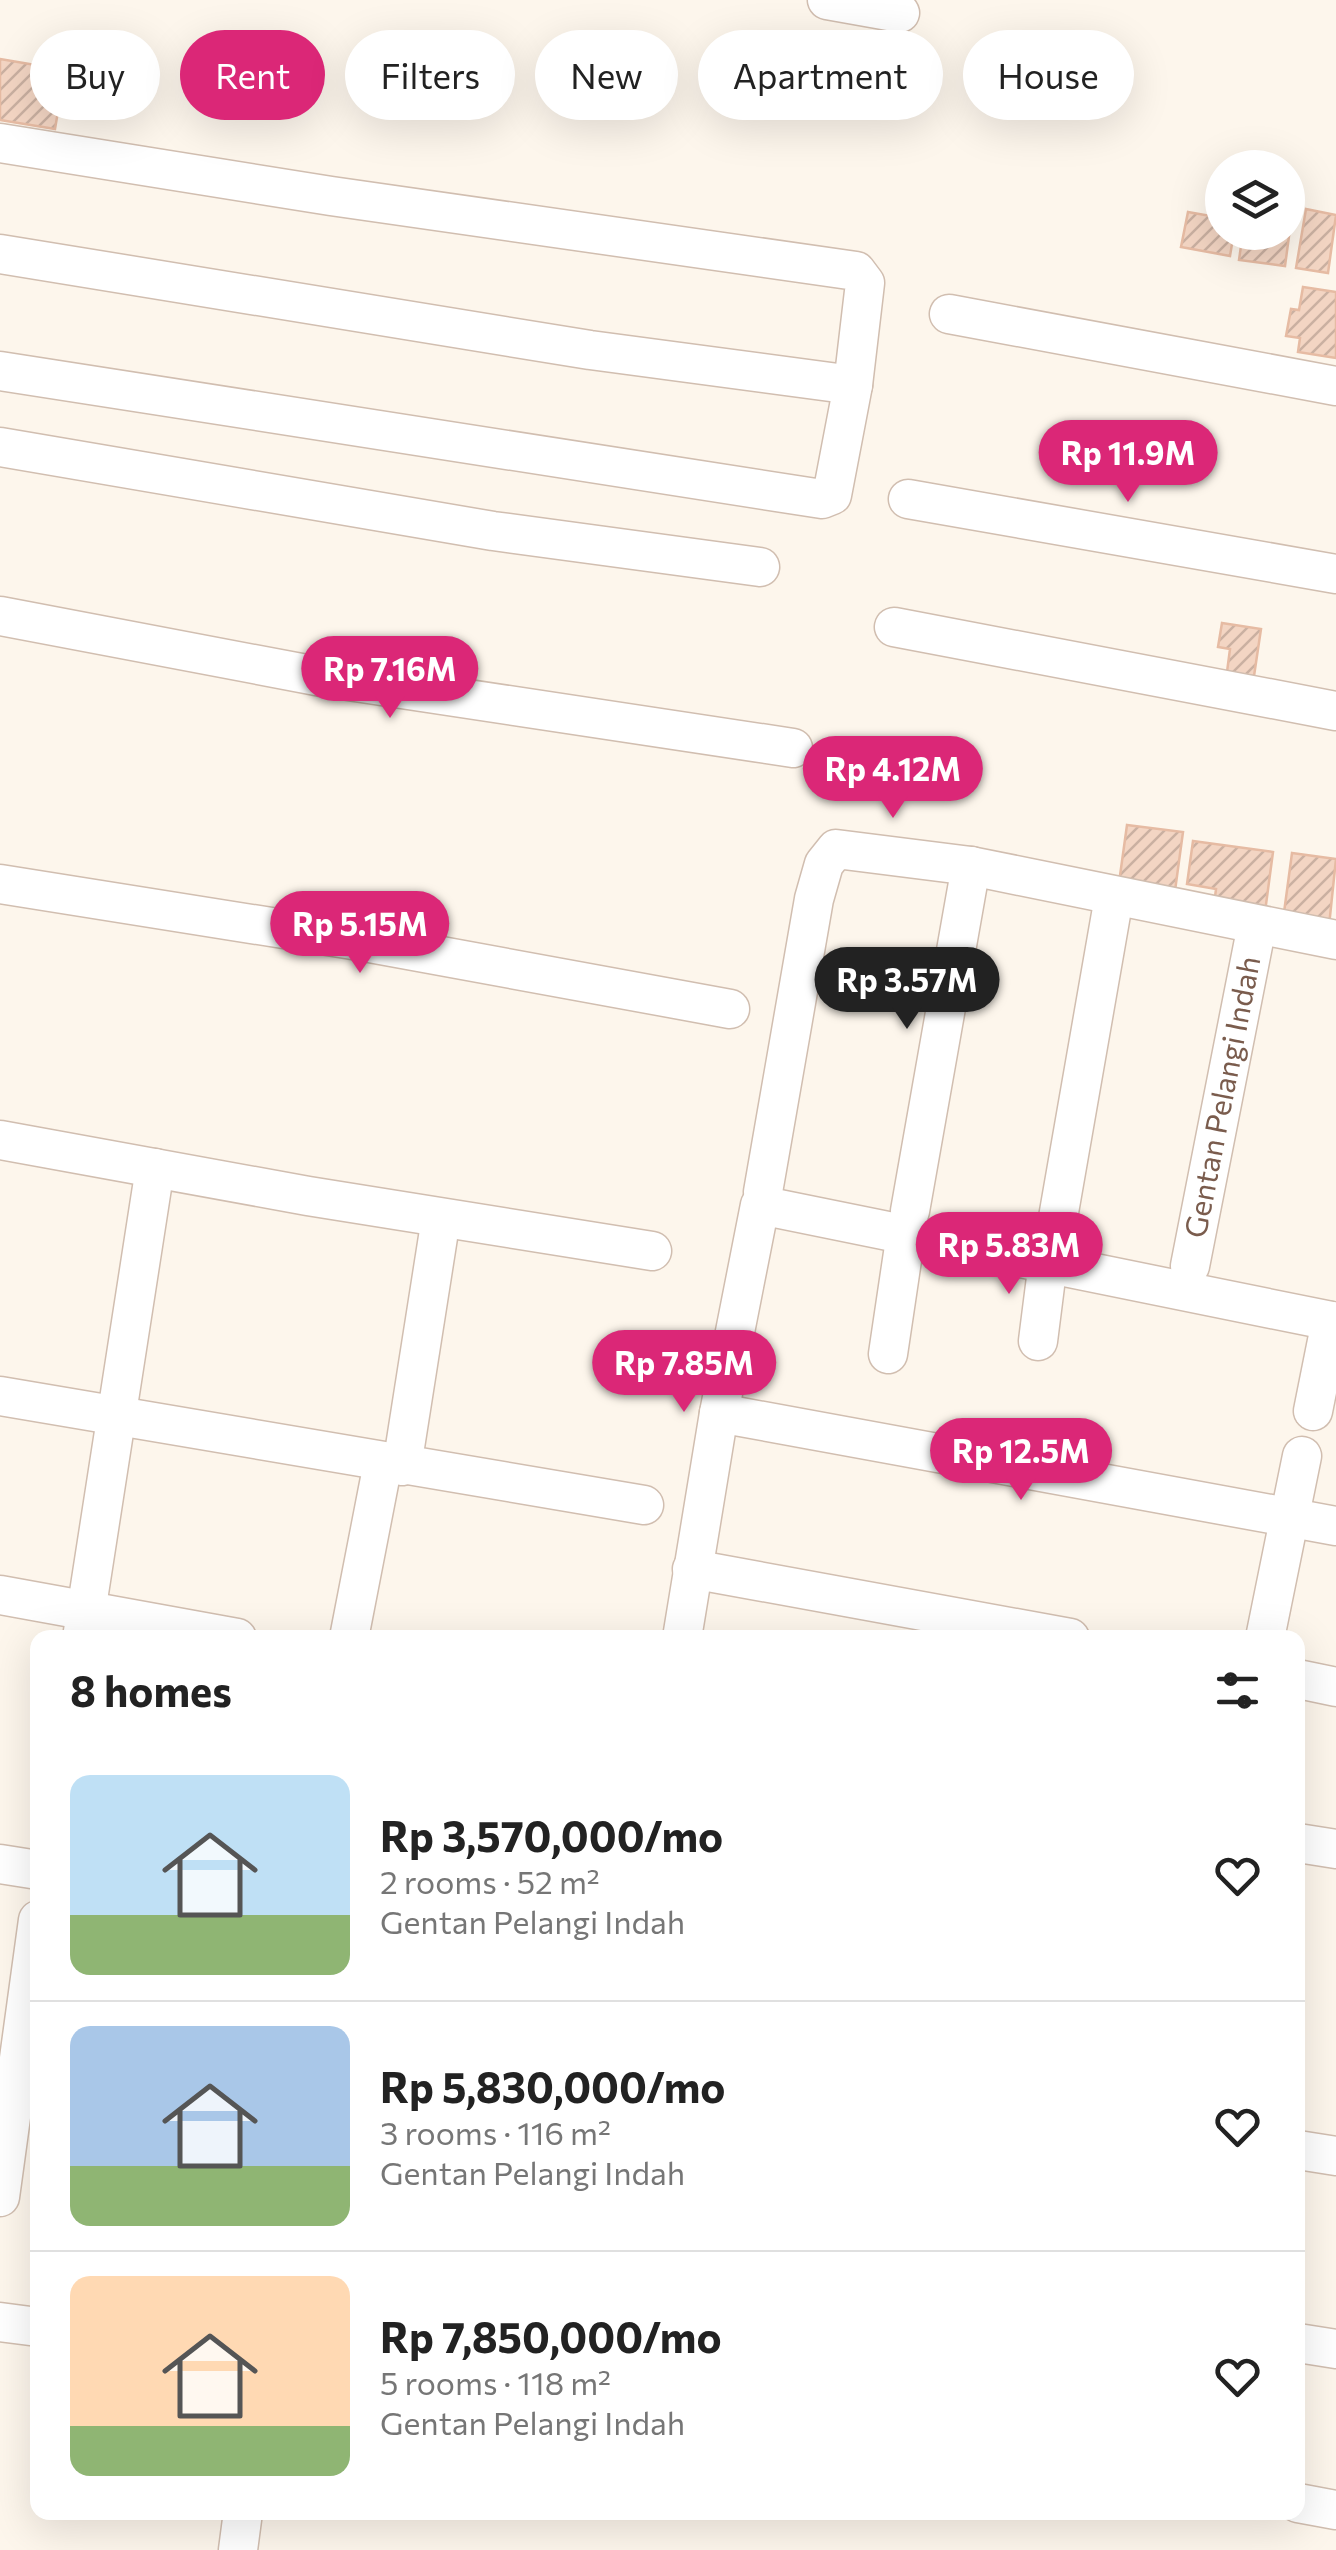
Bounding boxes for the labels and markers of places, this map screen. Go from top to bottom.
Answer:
pin: Rp 11.9M [1025,420,1231,505]
pin: Rp 7.16M [287,636,493,721]
pin: Rp 4.12M [790,736,996,821]
pin: Rp 5.15M [257,891,463,976]
pin: Rp 3.57M [804,947,1010,1032]
pin: Rp 5.83M [906,1212,1112,1297]
pin: Rp 7.85M [581,1330,787,1415]
pin: Rp 12.5M [918,1418,1124,1503]

